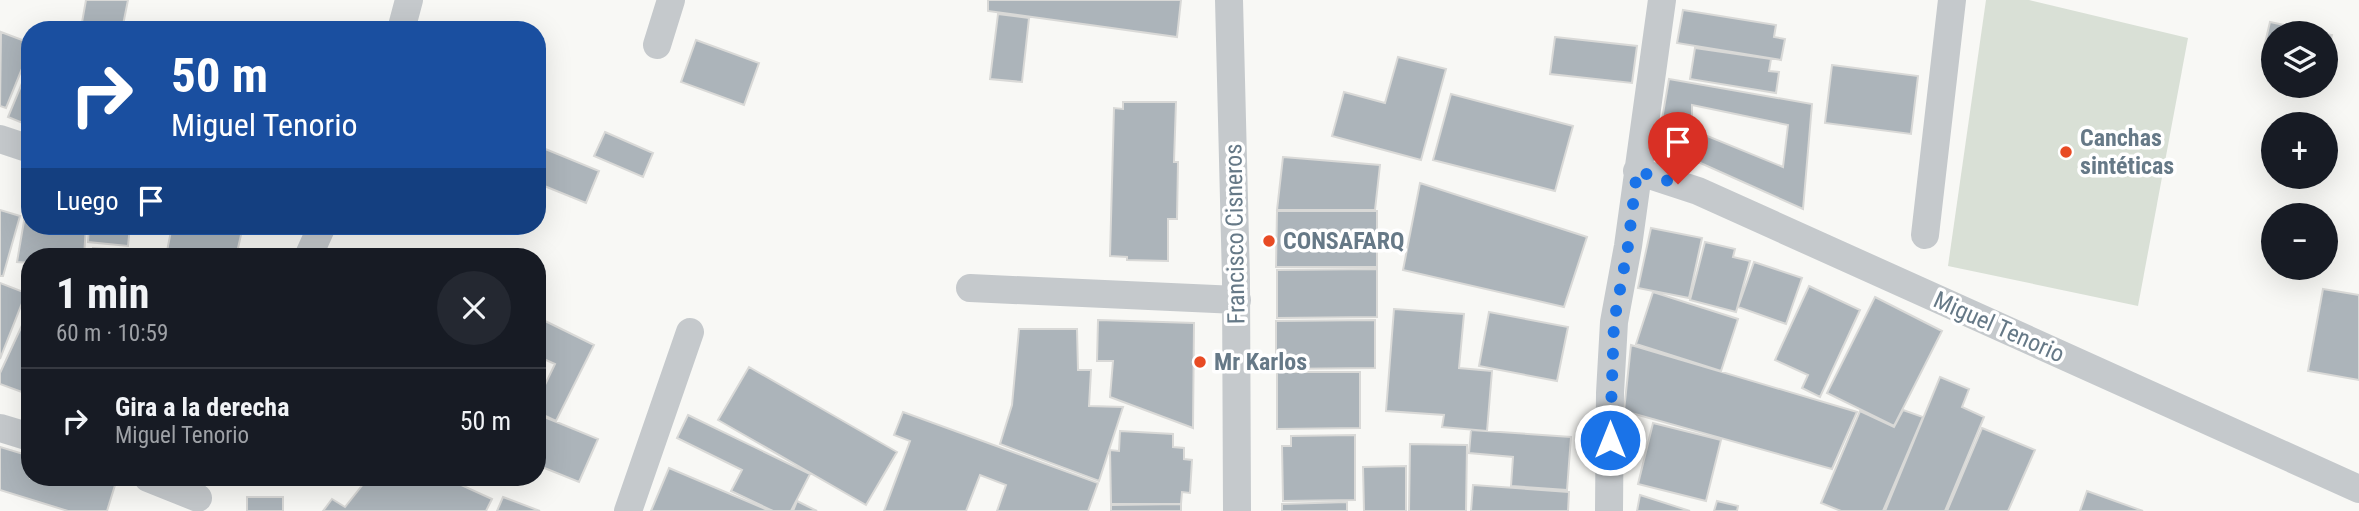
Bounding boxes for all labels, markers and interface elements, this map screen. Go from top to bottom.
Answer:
map controls [2261,21,2338,280]
button: layers [2261,21,2338,98]
text: 50 m [171,47,268,104]
icon: right [56,49,147,140]
text: Miguel Tenorio [171,106,358,144]
pin [1648,112,1708,184]
button: + [2261,112,2338,189]
icon: arrive [1659,123,1697,161]
place label: Canchas sintéticas [2080,124,2174,180]
street label: Francisco Cisneros [1219,144,1251,324]
marker: Canchas sintéticas [2058,144,2074,160]
icon: arrive [132,182,170,220]
text: Luego [56,186,118,216]
button: − [2261,203,2338,280]
place label: CONSAFARQ [1283,227,1404,255]
marker: CONSAFARQ [1261,233,1277,249]
text: 1 min [56,269,149,318]
button: close [437,271,511,345]
street label: Miguel Tenorio [1929,286,2069,368]
text: 60 m · 10:59 [56,320,168,347]
place label: Mr Karlos [1214,348,1307,376]
marker: Mr Karlos [1192,354,1208,370]
text: Gira a la derecha [115,392,289,422]
icon: right [56,402,94,440]
position arrow [1573,403,1647,477]
text: 50 m [460,406,511,436]
text: Miguel Tenorio [115,422,249,449]

